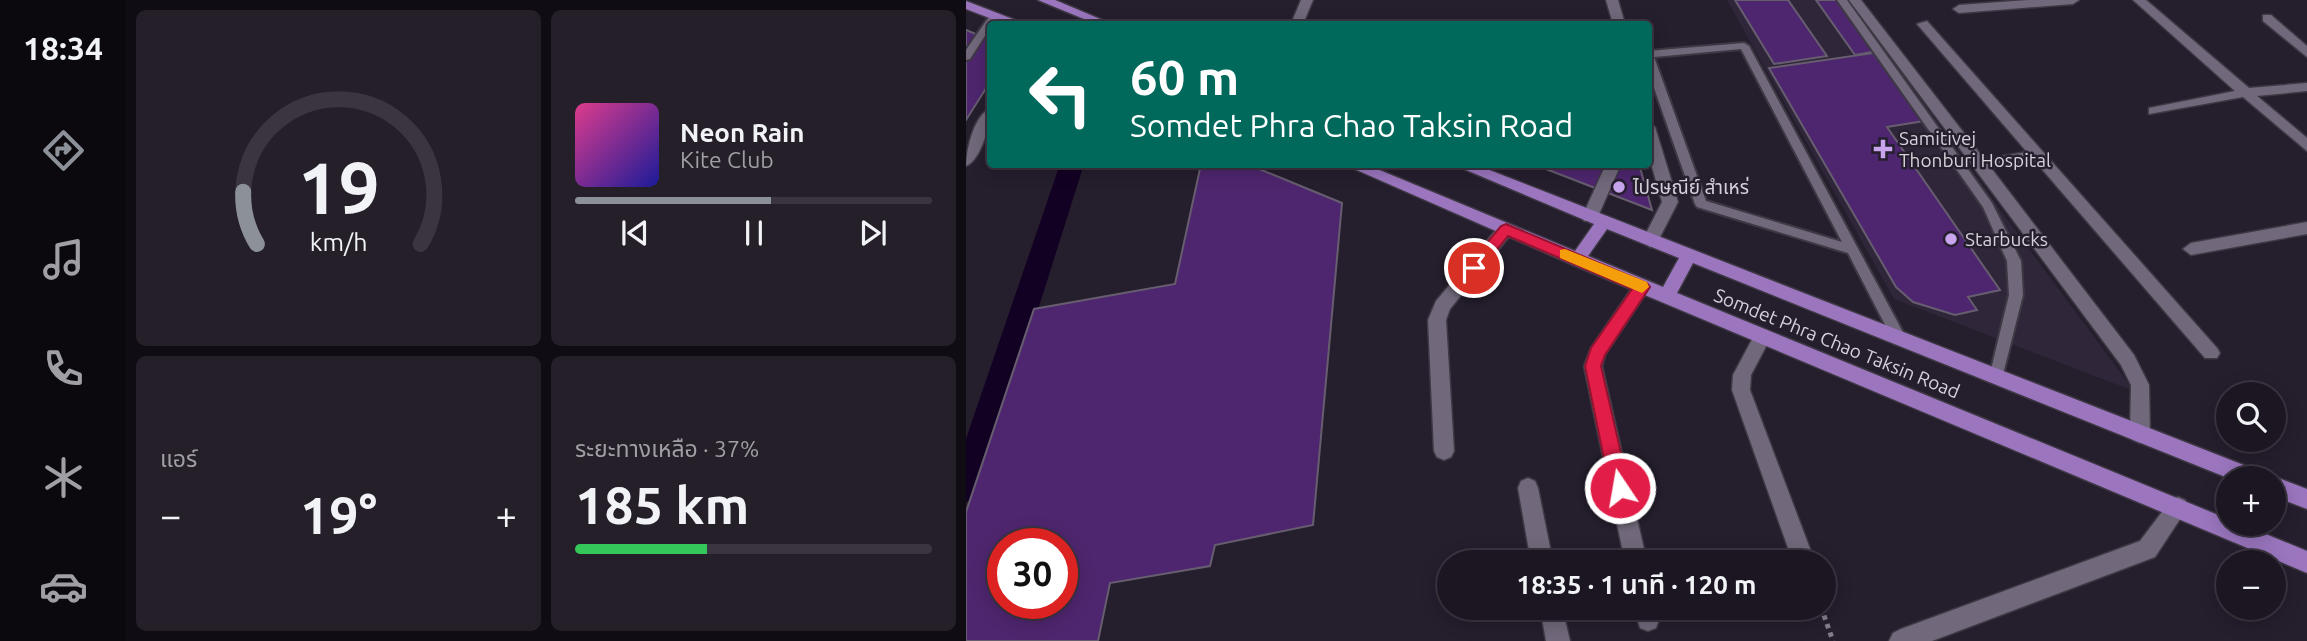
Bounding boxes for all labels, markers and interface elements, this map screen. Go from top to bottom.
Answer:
text: 18:34 [23,30,103,66]
icon: left [1015,49,1106,140]
text: 60 m [1130,49,1239,104]
text: Somdet Phra Chao Taksin Road [1130,107,1573,143]
text: Neon Rain [680,118,805,147]
icon: directions [39,126,88,175]
place label: Samitivej Thonburi Hospital [1899,127,2051,171]
marker: Samitivej Thonburi Hospital [1873,139,1893,159]
text: 19 [297,146,380,228]
text: Kite Club [680,147,774,172]
place label: ไปรษณีย์ สำเหร่ [1632,176,1749,198]
marker: ไปรษณีย์ สำเหร่ [1611,179,1627,195]
icon: previous [616,214,654,252]
icon: pause [735,214,773,252]
icon: next [854,214,892,252]
text: km/h [310,228,367,256]
place label: Starbucks [1965,228,2048,250]
marker: Starbucks [1943,231,1959,247]
icon: music [39,235,88,284]
pin [1444,238,1504,298]
icon: arrive [1455,249,1493,287]
street label: Somdet Phra Chao Taksin Road [1711,284,1963,402]
icon: phone [39,344,88,393]
map controls [2216,382,2286,620]
button: search [2216,382,2286,452]
text: ระยะทางเหลือ · 37% [575,436,759,461]
text: แอร์ [160,446,197,471]
position arrow [1583,451,1657,525]
icon: climate [39,453,88,502]
button: + [2216,466,2286,536]
text: 185 km [575,476,749,534]
text: 19° [300,486,377,544]
text: − [160,494,181,536]
text: + [496,494,517,536]
speed limit sign: 30 [987,528,1078,619]
button: − [2216,550,2286,620]
icon: car [39,562,88,611]
text: 18:35 · 1 นาที · 120 m [1517,570,1756,599]

